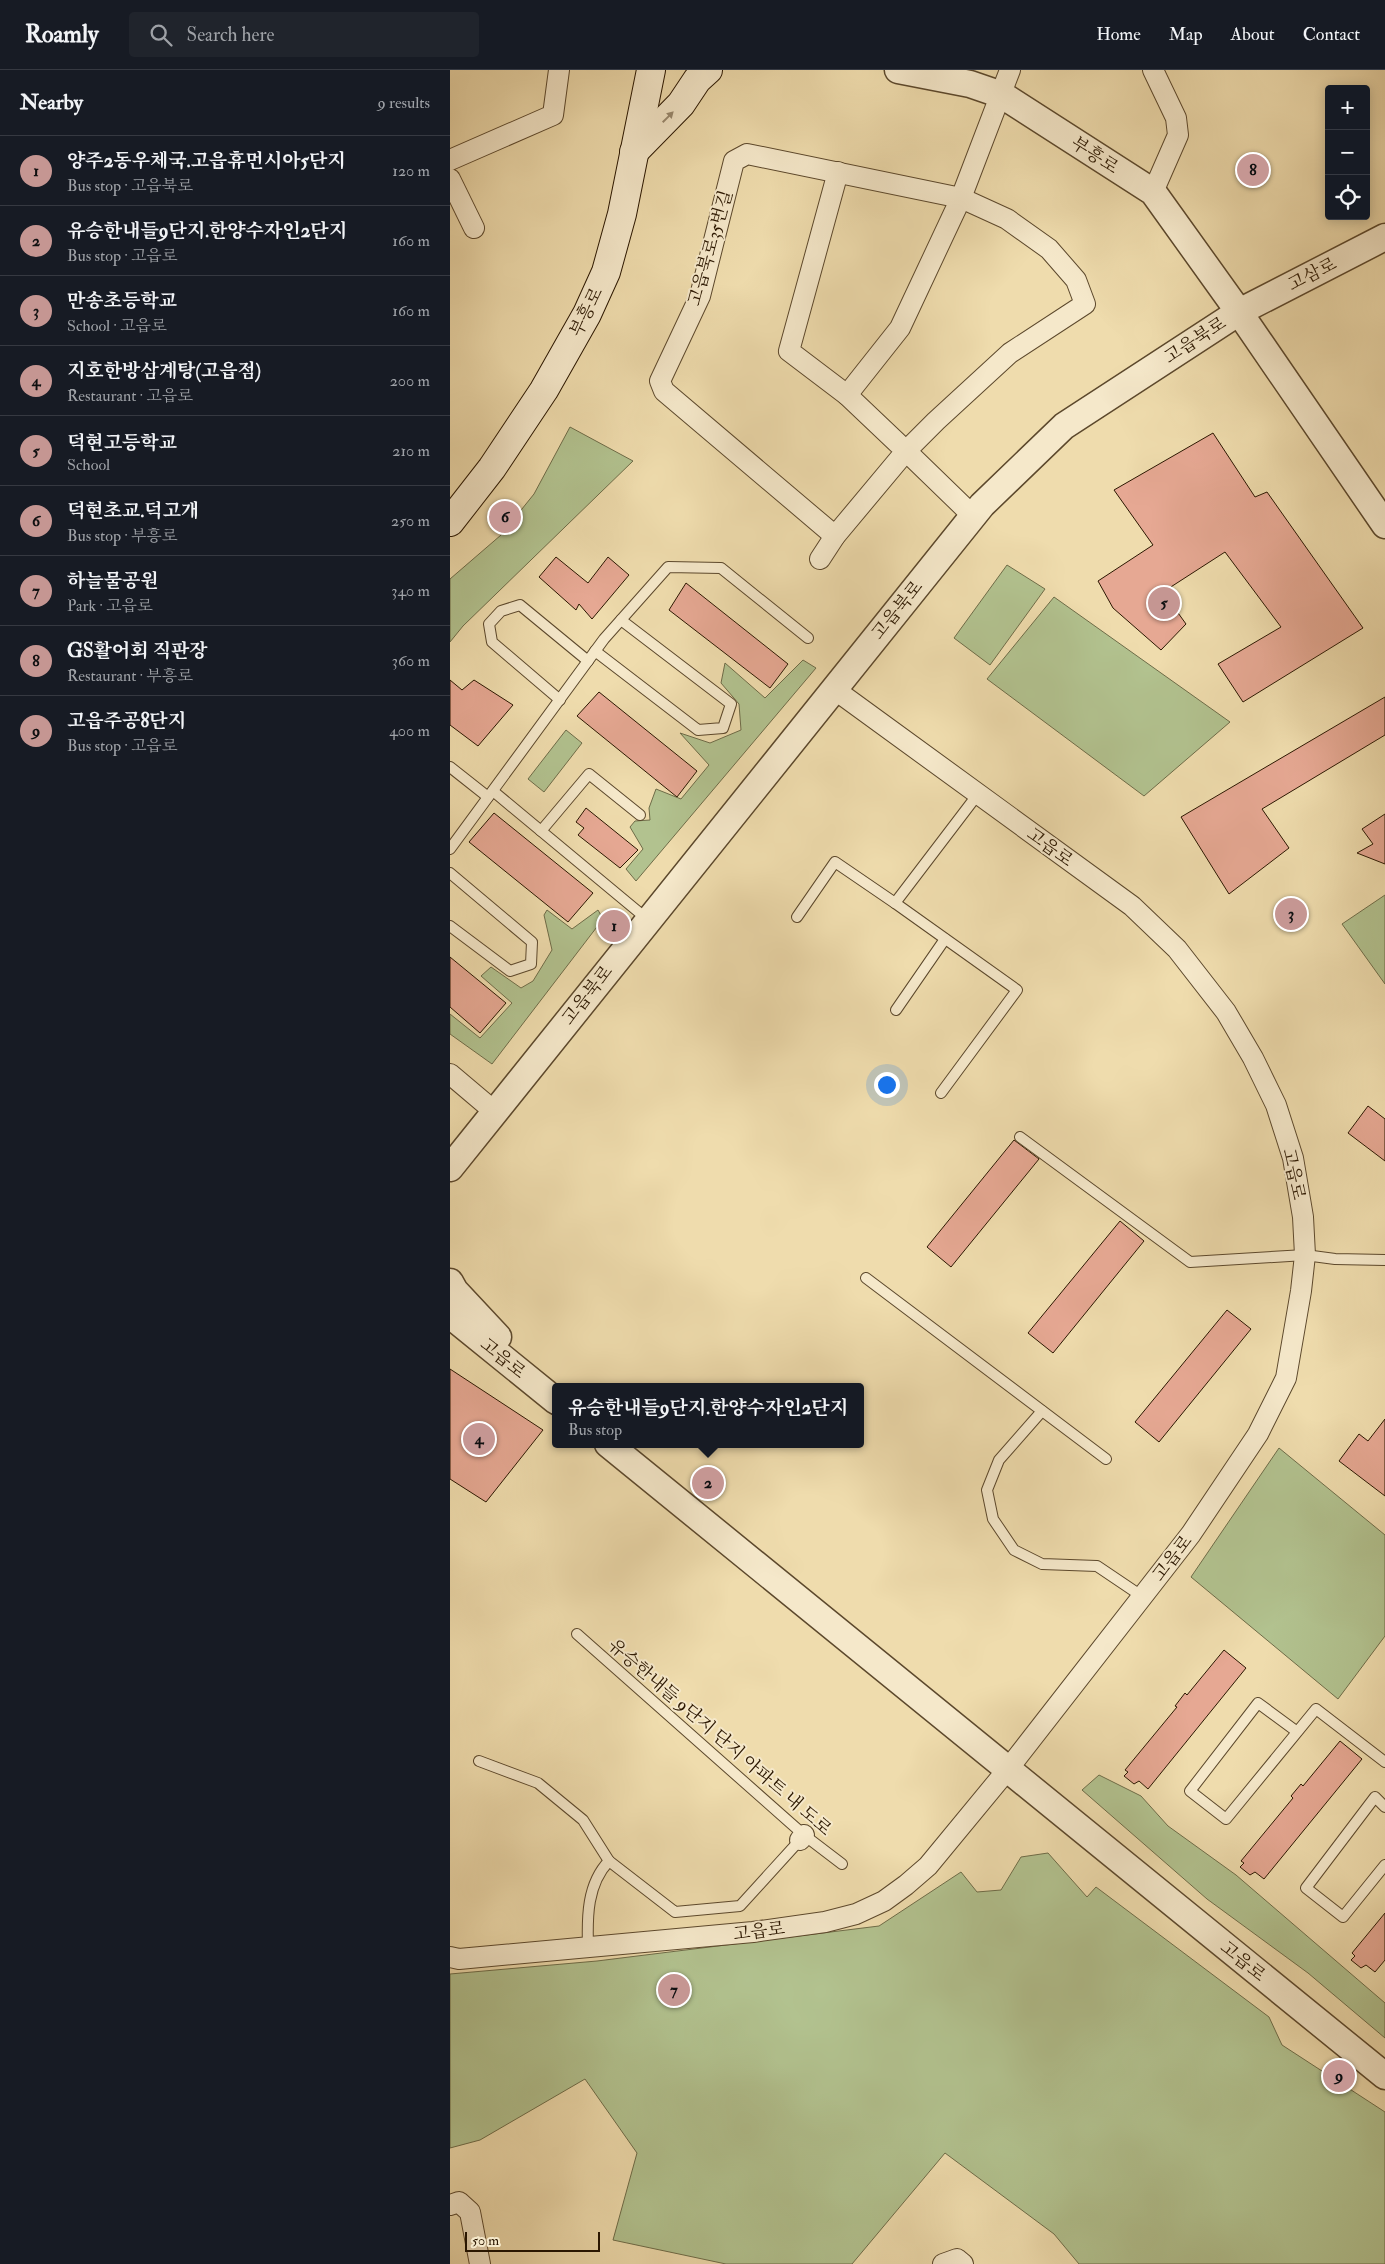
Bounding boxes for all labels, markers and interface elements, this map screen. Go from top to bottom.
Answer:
search box [129,12,479,57]
text: Roamly [25,19,99,50]
icon: search [147,21,175,49]
text: Search here [187,23,274,47]
text: Home [1096,23,1141,46]
text: Map [1169,23,1203,46]
text: About [1231,23,1275,46]
text: Contact [1303,23,1360,46]
map controls [1325,85,1370,220]
button: + [1325,85,1370,130]
text: Nearby [20,89,83,116]
text: 9 results [377,93,430,113]
one-way arrow [662,111,674,123]
button: − [1325,130,1370,175]
street label: 부흥로 [1067,132,1123,179]
text: 양주2동우체국.고읍휴먼시아5단지 [67,149,346,173]
pin: 8 [1237,151,1269,189]
text: 1 [33,161,39,181]
text: 120 m [392,161,430,181]
button: locate [1325,175,1370,220]
text: Bus stop · 고읍북로 [67,176,193,196]
street label: 고읍북로35번길 [683,188,738,309]
text: 유승한내들9단지.한양수자인2단지 [67,219,347,243]
text: 2 [32,231,40,251]
text: 160 m [392,231,430,251]
text: Bus stop · 고읍로 [67,246,177,266]
street label: 고삼로 [1284,252,1341,297]
street label: 부흥로 [565,284,608,341]
text: 만송초등학교 [67,289,177,313]
text: 3 [33,301,39,321]
text: 160 m [392,301,430,321]
street label: 고읍북로 [1160,312,1231,369]
text: School · 고읍로 [67,316,166,336]
text: 지호한방삼계탕(고읍점) [67,359,261,383]
text: 4 [32,371,40,391]
text: 200 m [390,371,430,391]
text: Restaurant · 고읍로 [67,386,193,406]
text: 덕현고등학교 [67,431,177,455]
text: 5 [32,441,40,461]
text: 210 m [392,441,430,461]
text: School [67,455,110,475]
pin: 6 [489,498,521,536]
text: 덕현초교.덕고개 [67,499,199,523]
text: 6 [32,511,40,531]
text: 250 m [391,511,430,531]
text: Bus stop · 부흥로 [67,526,177,546]
text: 하늘물공원 [67,569,159,593]
street label: 고읍북로 [867,576,928,645]
text: 7 [32,581,40,601]
text: 340 m [391,581,430,601]
pin: 5 [1148,584,1180,622]
text: Park · 고읍로 [67,596,152,616]
text: GS활어회 직판장 [67,639,208,663]
text: 8 [32,651,40,671]
text: 360 m [392,651,430,671]
text: Restaurant · 부흥로 [67,666,193,686]
text: 고읍주공8단지 [67,709,186,733]
text: 9 [32,721,40,741]
text: 400 m [389,721,430,741]
text: Bus stop · 고읍로 [67,736,177,756]
street label: 고읍로 [1022,823,1078,872]
pin: 3 [1275,895,1307,933]
pin: 1 [598,907,630,945]
street label: 고읍북로 [557,961,618,1030]
your location [874,1072,900,1098]
street label: 고읍로 [1277,1146,1310,1202]
street label: 고읍로 [475,1333,530,1384]
popup [552,1383,864,1448]
text: 유승한내들9단지.한양수자인2단지 [568,1396,848,1420]
pin: 4 [463,1420,495,1458]
text: Bus stop [568,1420,622,1440]
pin: 2 [692,1464,724,1502]
street label: 고읍로 [1147,1531,1198,1586]
street label: 유승한내들 9단지 단지 아파트 내 도로 [603,1634,836,1841]
street label: 고읍로 [732,1917,786,1946]
street label: 고읍로 [1215,1936,1270,1987]
pin: 7 [658,1971,690,2009]
pin: 9 [1323,2057,1355,2095]
scale bar [465,2229,600,2252]
text: 50 m [472,2232,499,2249]

